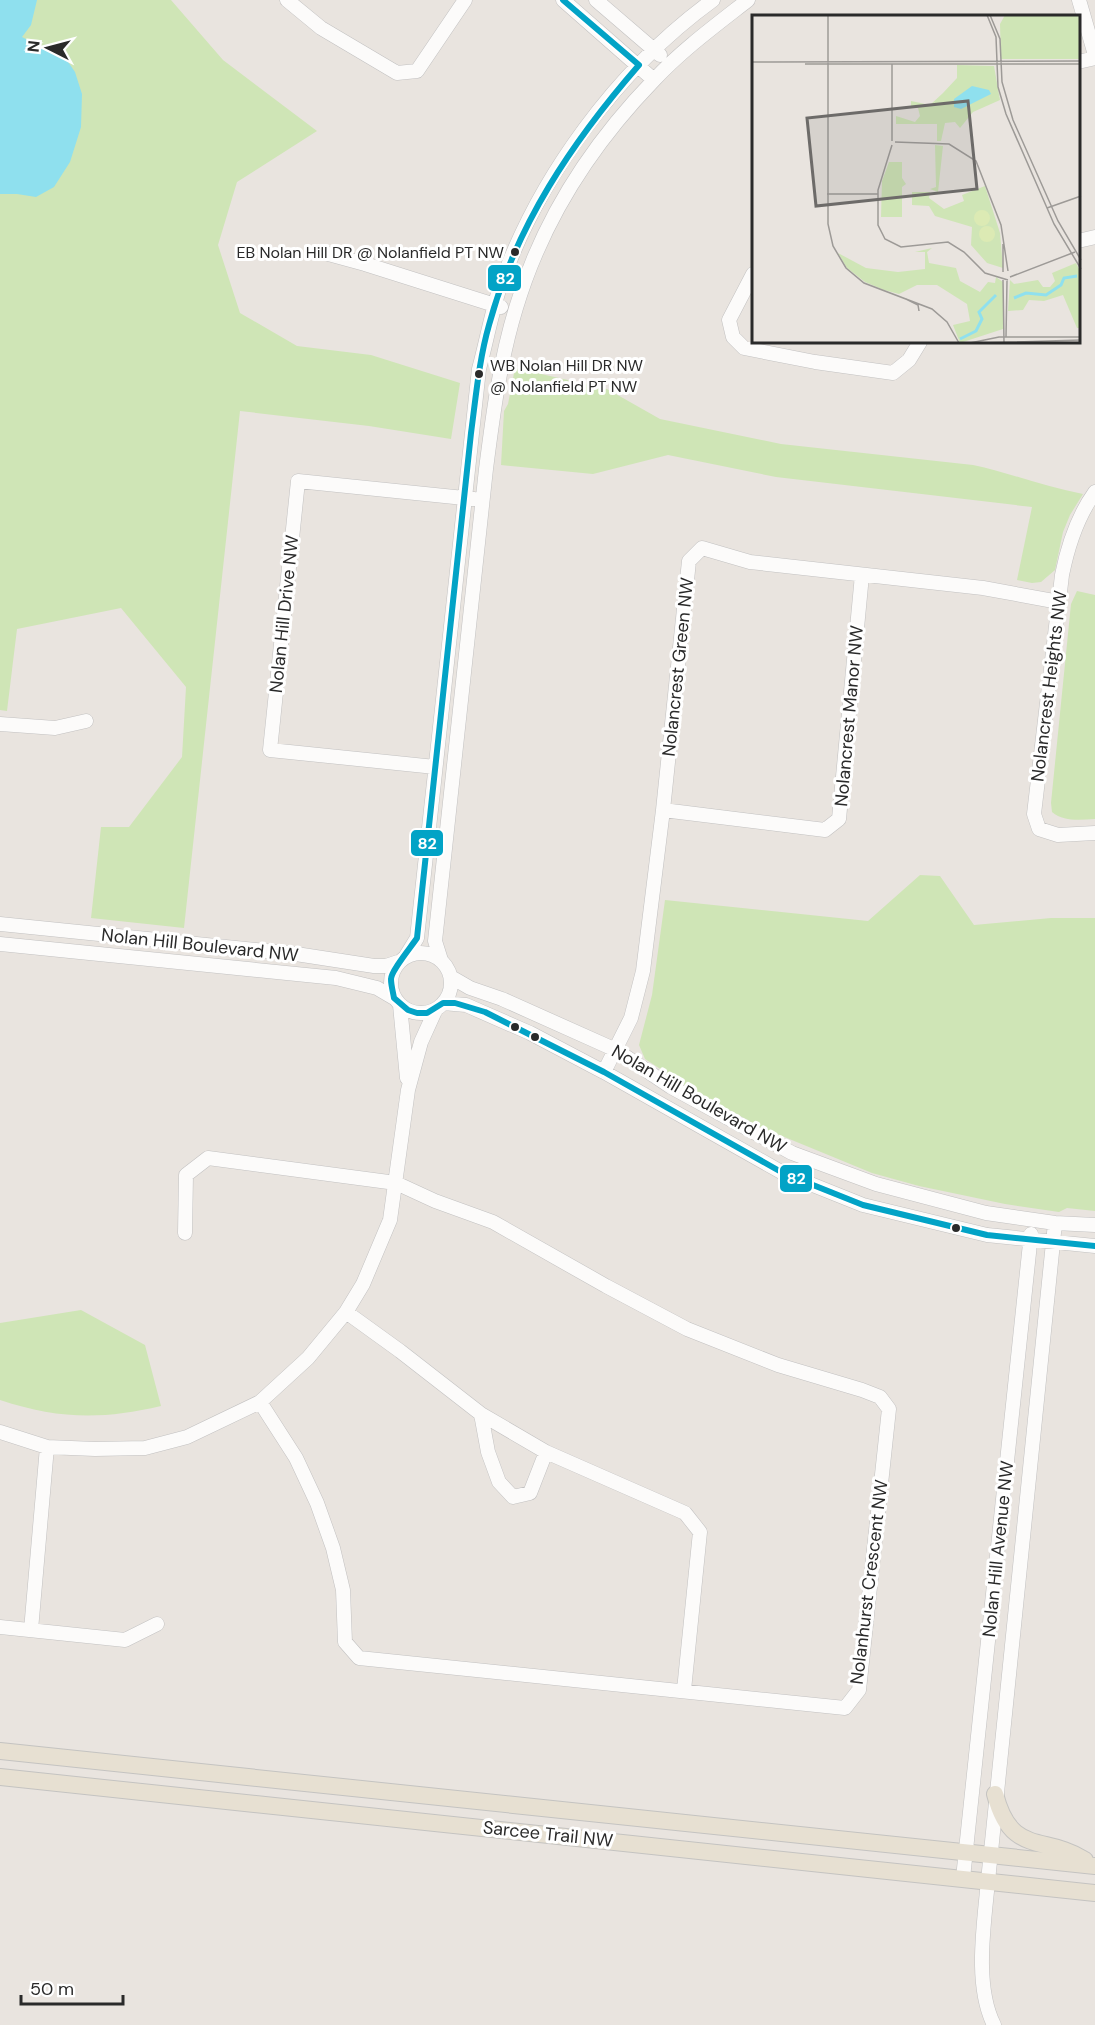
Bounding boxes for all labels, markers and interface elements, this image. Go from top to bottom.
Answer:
inset map [752,15,1080,344]
north arrow [18,18,78,78]
text: N [23,40,45,53]
place label: EB Nolan Hill DR @ Nolanfield PT NW [237,242,504,263]
marker: EB Nolan Hill DR @ Nolanfield PT NW [509,246,521,258]
line badge: 82 [487,264,522,292]
text: 82 [495,268,515,289]
place label: WB Nolan Hill DR NW @ Nolanfield PT NW [490,355,644,397]
marker: WB Nolan Hill DR NW @ Nolanfield PT NW [473,368,485,380]
street label: Nolan Hill Drive NW [264,534,304,694]
street label: Nolancrest Green NW [657,576,699,758]
street label: Nolancrest Heights NW [1025,589,1073,783]
street label: Nolancrest Manor NW [829,624,869,808]
line badge: 82 [410,829,444,857]
text: 82 [417,833,437,854]
street label: Nolan Hill Boulevard NW [100,923,300,967]
unlabelled marker [509,1021,521,1033]
unlabelled marker [529,1031,541,1043]
street label: Nolan Hill Boulevard NW [607,1039,791,1159]
line badge: 82 [779,1164,813,1193]
text: 82 [786,1168,806,1189]
unlabelled marker [950,1222,962,1234]
street label: Nolan Hill Avenue NW [977,1460,1019,1638]
street label: Nolanhurst Crescent NW [845,1478,893,1686]
street label: Sarcee Trail NW [482,1815,614,1853]
scale bar [21,1968,123,2006]
text: 50 m [30,1977,74,2001]

